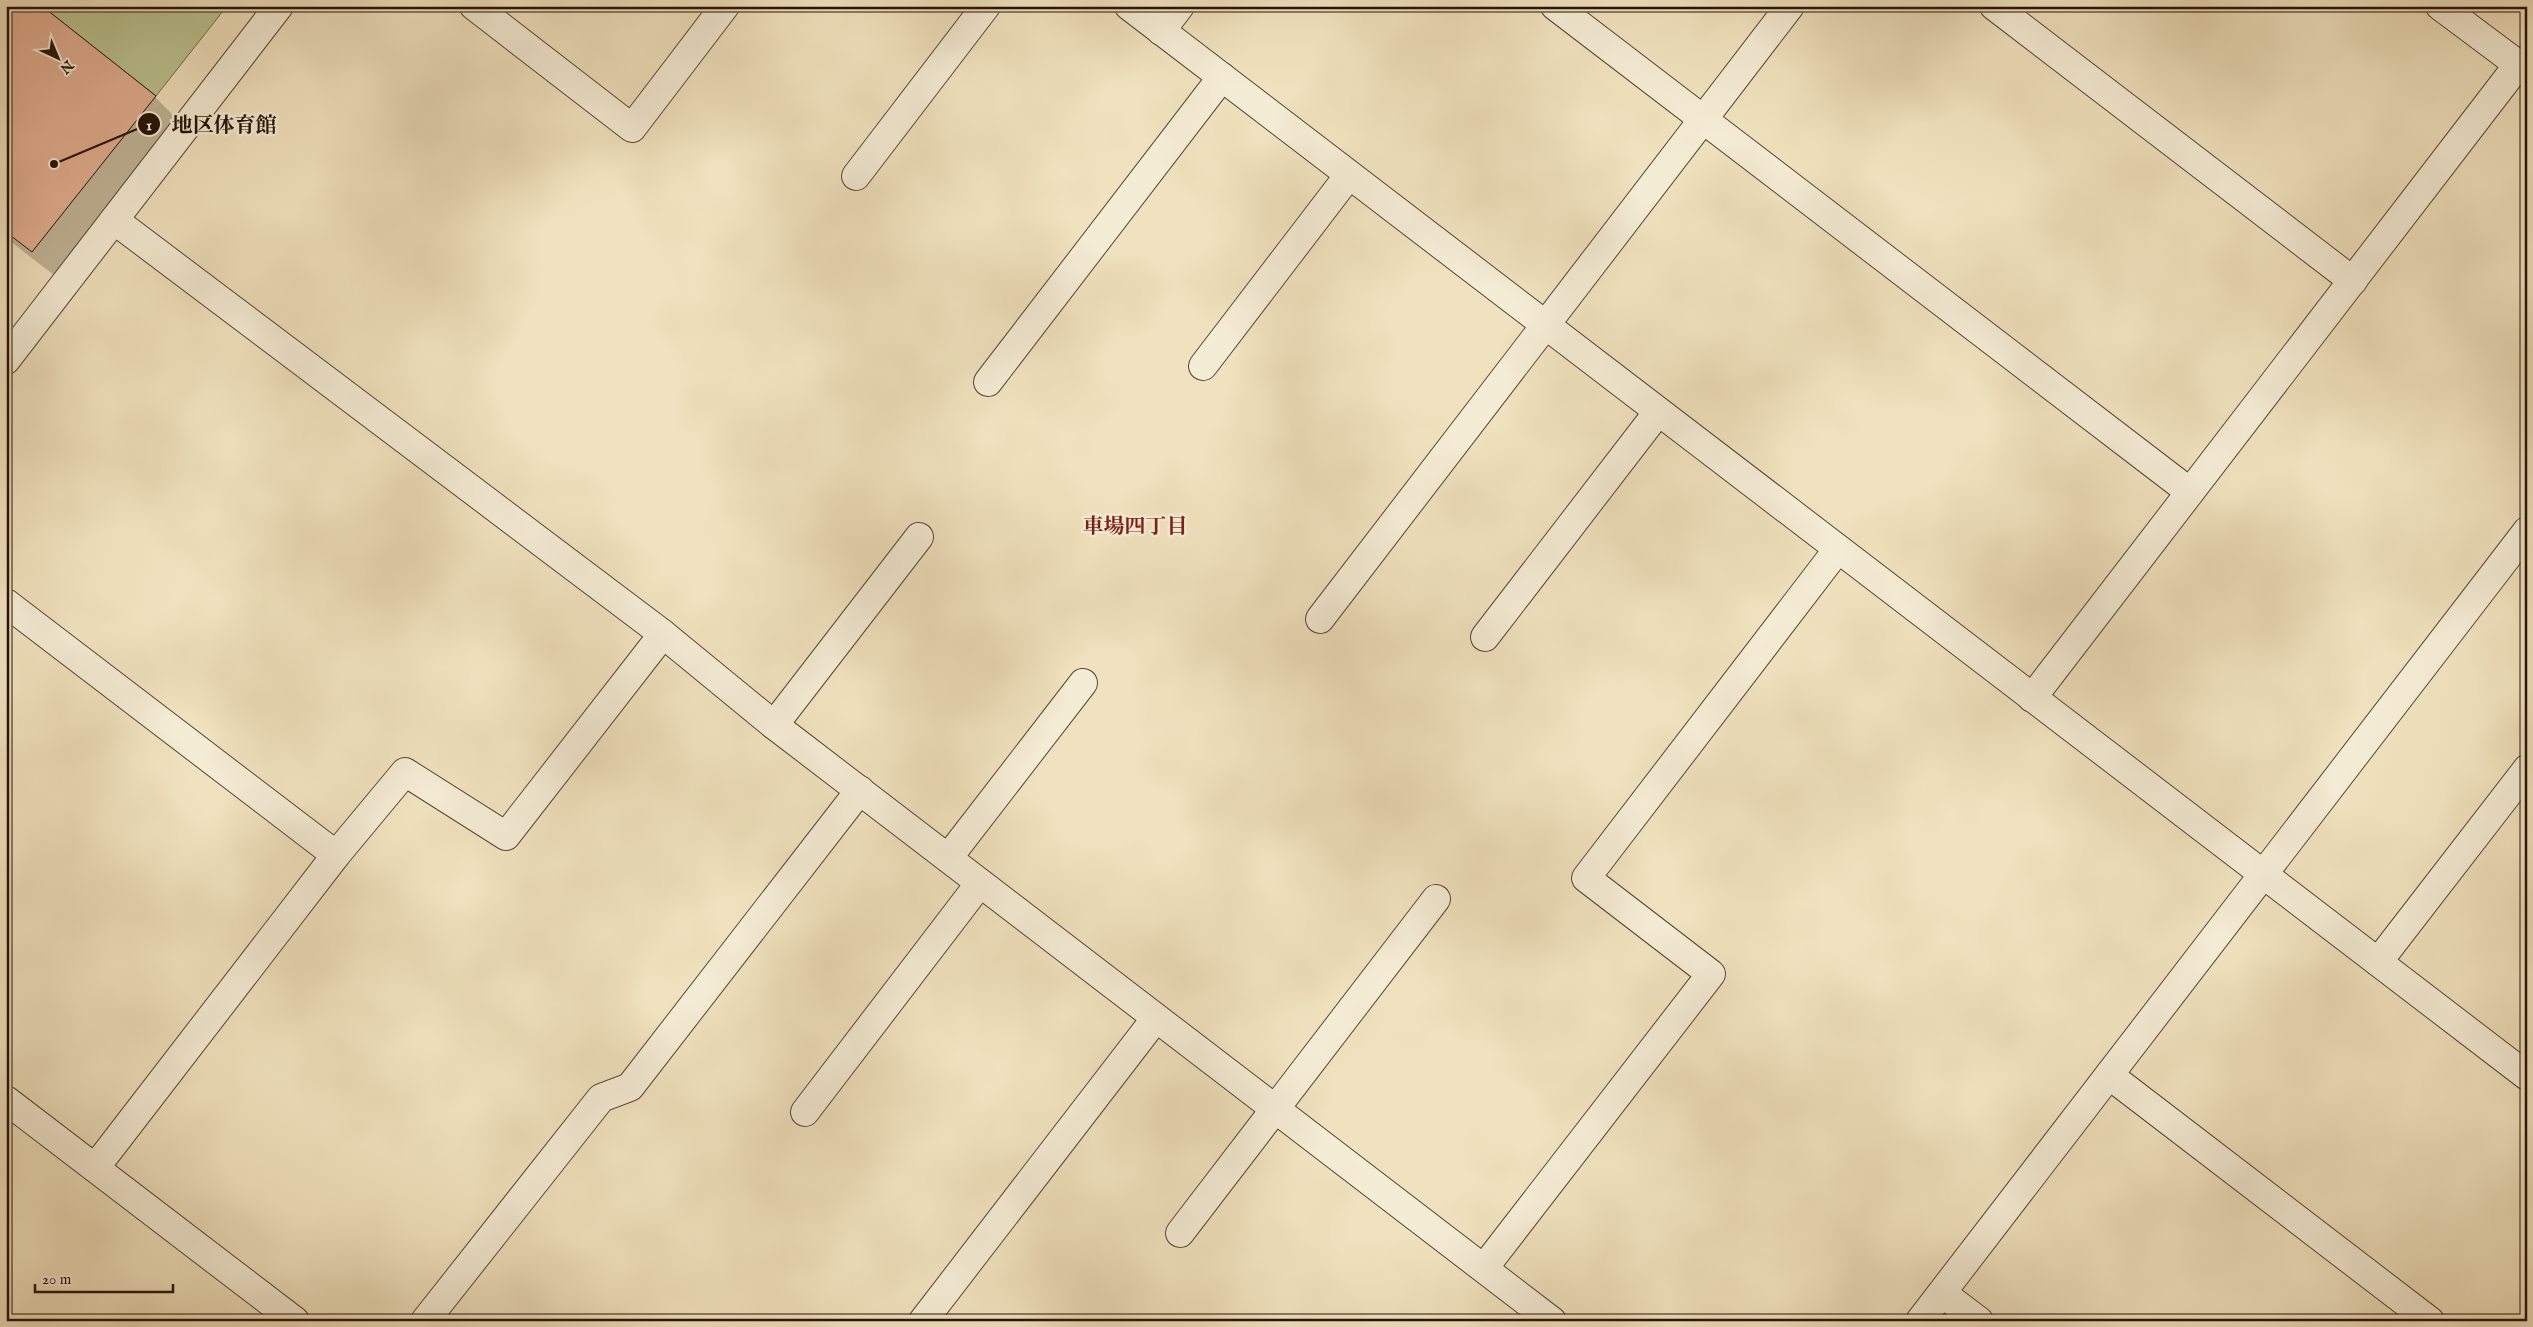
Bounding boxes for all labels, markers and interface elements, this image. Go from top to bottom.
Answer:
north arrow [32,32,82,82]
text: N [56,55,78,77]
callout: 地区体育館 [136,106,286,142]
text: 地区体育館 [172,113,277,140]
text: 1 [146,116,152,135]
district label: 車場四丁目 [1083,514,1188,541]
scale bar [35,1262,172,1294]
text: 20 m [42,1270,72,1289]

